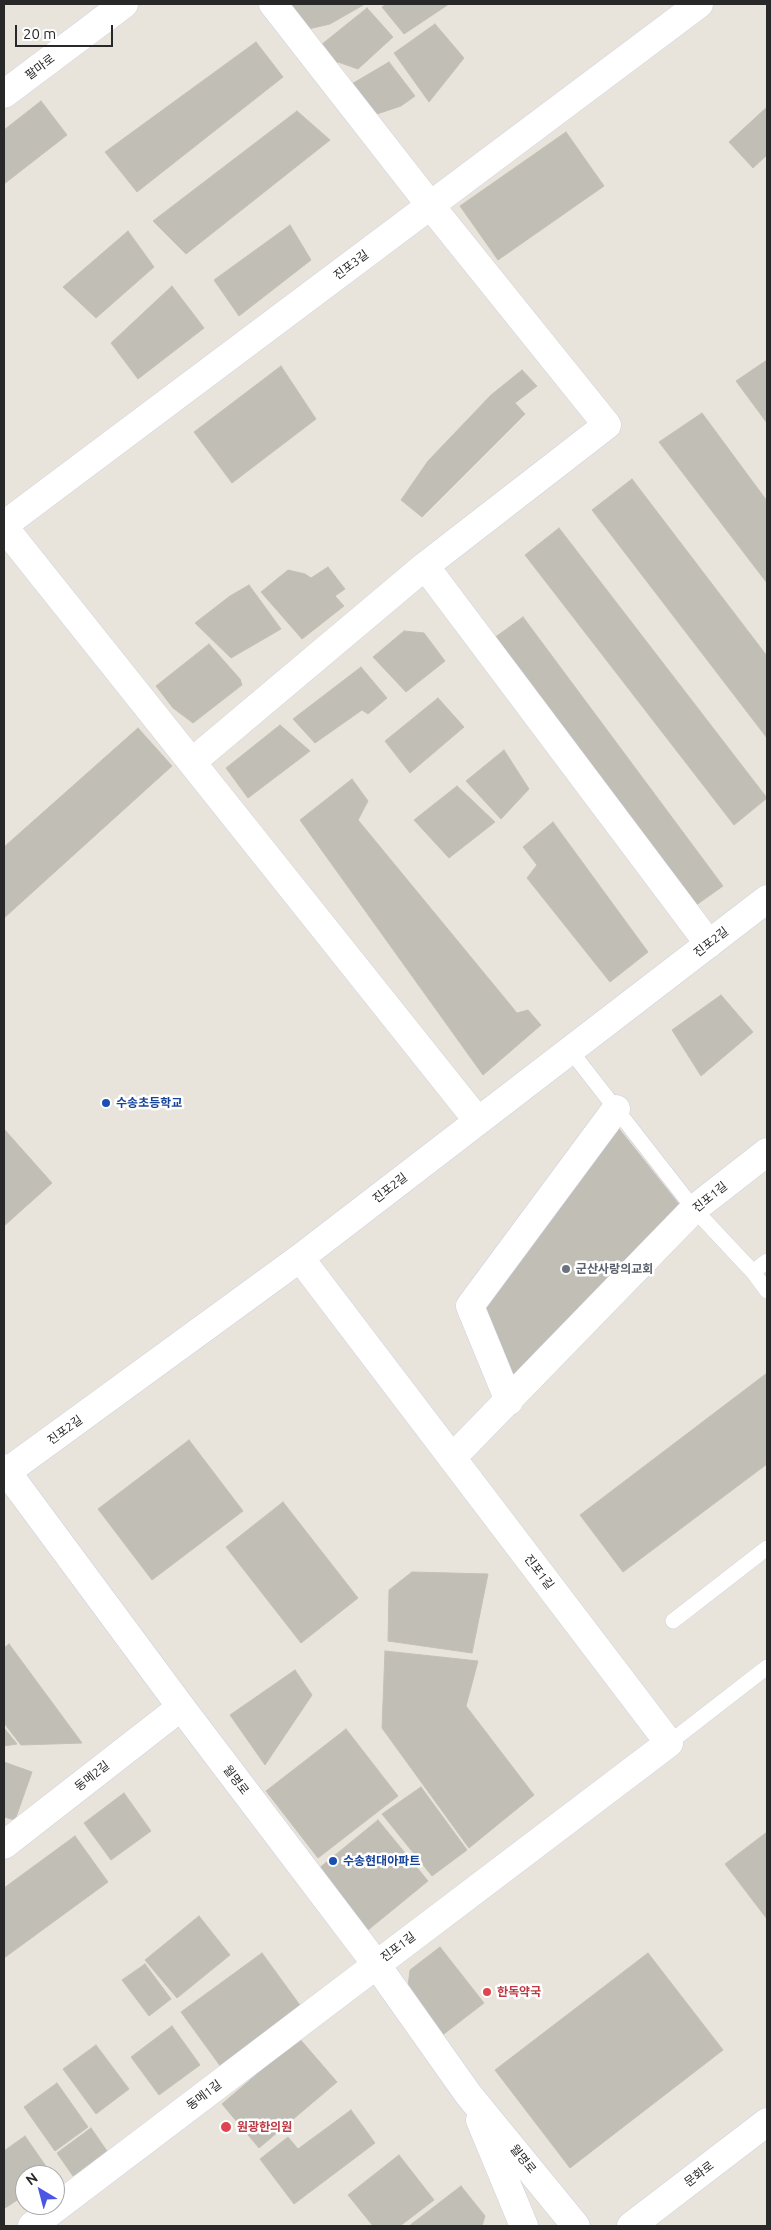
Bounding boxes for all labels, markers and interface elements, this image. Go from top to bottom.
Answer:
scale bar [18,15,115,47]
text: 20 m [23,25,56,42]
street label: 팔마로 [22,51,58,83]
street label: 진포3길 [331,247,371,283]
street label: 진포2길 [691,924,731,960]
place label: 수송초등학교 [116,1096,182,1110]
marker: 수송초등학교 [100,1097,112,1109]
street label: 진포2길 [370,1170,410,1206]
street label: 진포1길 [690,1179,730,1215]
place label: 군산사랑의교회 [576,1262,653,1276]
marker: 군산사랑의교회 [560,1263,572,1275]
street label: 진포2길 [45,1412,85,1448]
street label: 진포1길 [521,1552,557,1592]
street label: 동메2길 [72,1758,112,1794]
street label: 월명로 [220,1762,252,1798]
place label: 수송현대아파트 [343,1854,420,1868]
marker: 수송현대아파트 [327,1855,339,1867]
street label: 진포1길 [378,1929,418,1965]
place label: 한독약국 [497,1985,541,1999]
marker: 한독약국 [481,1986,493,1998]
street label: 동메1길 [184,2077,224,2113]
marker: 원광한의원 [219,2120,233,2134]
place label: 원광한의원 [237,2120,292,2134]
street label: 월명로 [507,2142,539,2176]
street label: 문화로 [681,2158,717,2190]
north arrow [15,2165,65,2215]
text: N [23,2169,41,2188]

